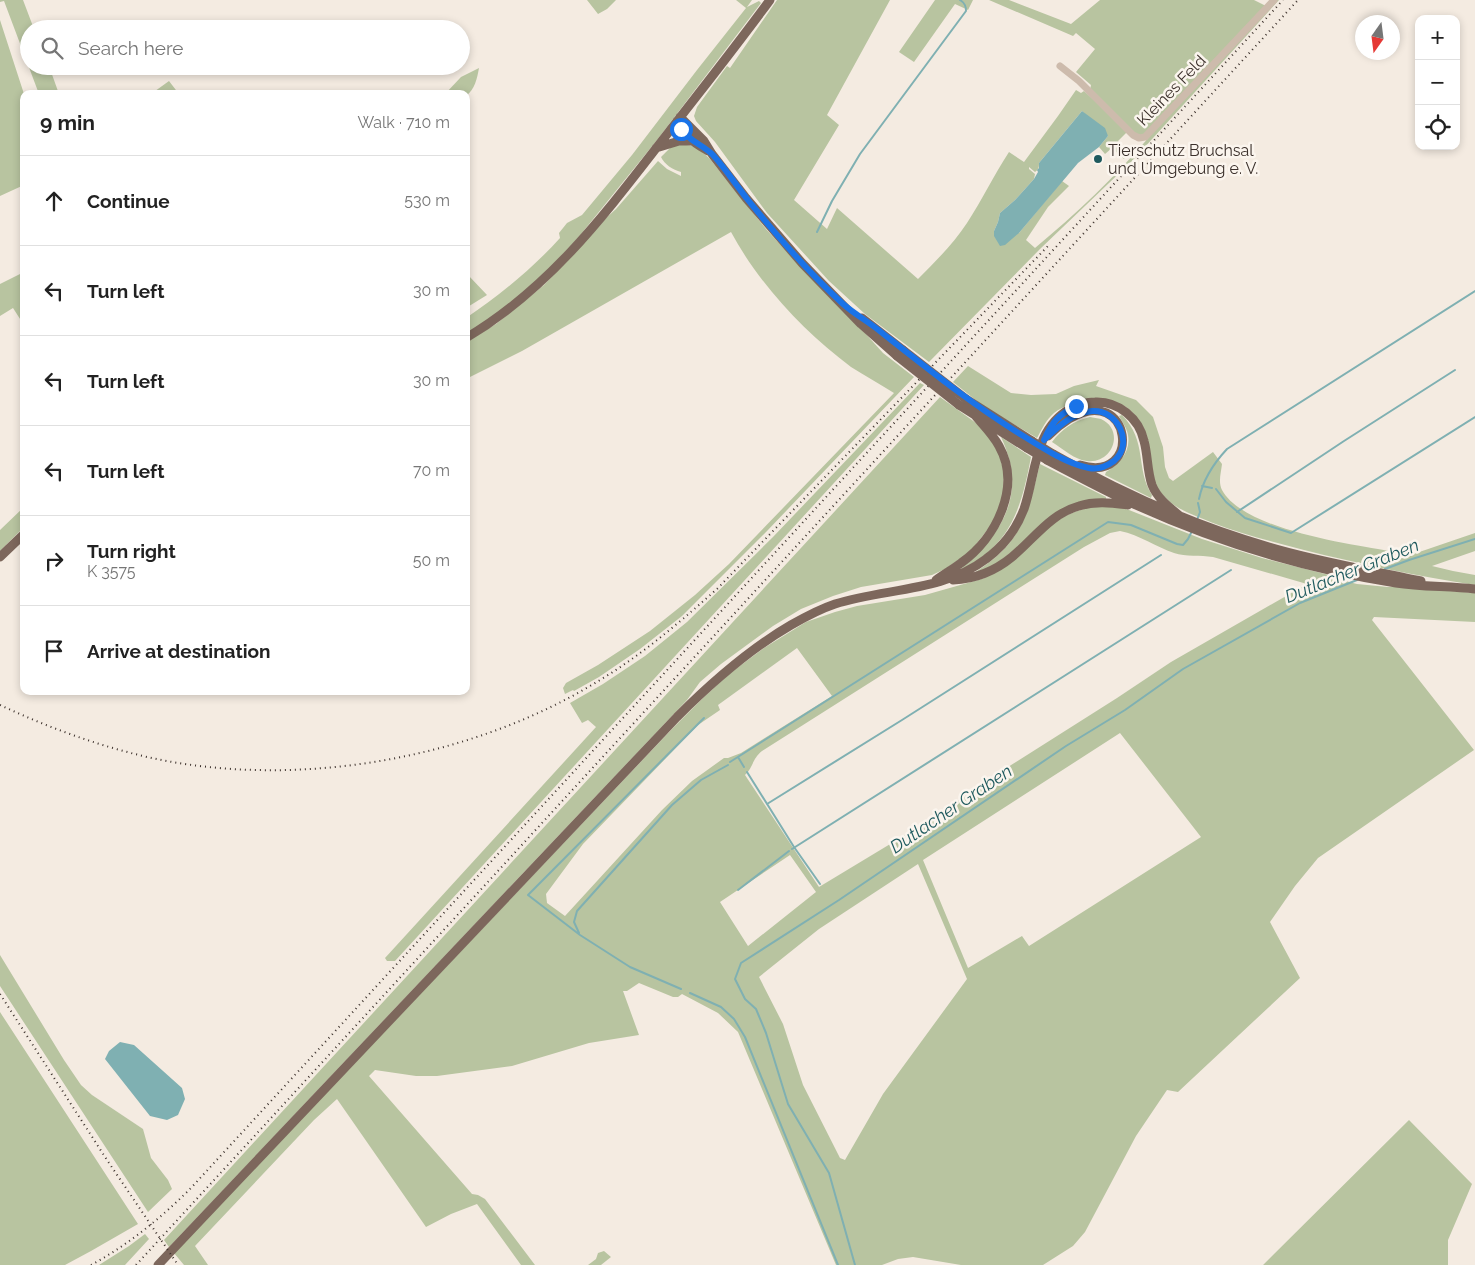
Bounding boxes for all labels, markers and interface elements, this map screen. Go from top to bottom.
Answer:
north arrow [1355,15,1400,60]
map controls [1415,15,1460,150]
button: + [1415,15,1460,60]
search box [20,20,470,75]
icon: search [38,34,66,62]
text: Search here [78,37,184,59]
street label: Kleines Feld [1133,51,1210,130]
button: − [1415,60,1460,105]
button: locate [1415,105,1460,150]
text: 9 min [40,110,95,135]
text: Walk · 710 m [357,113,450,132]
route start [670,118,693,141]
place label: Tierschutz Bruchsal und Umgebung e. V. [1108,141,1258,178]
marker: Tierschutz Bruchsal und Umgebung e. V. [1092,153,1104,165]
icon: ahead [40,187,68,215]
text: Continue [87,190,170,212]
text: 530 m [404,191,450,210]
icon: left [40,277,68,305]
text: Turn left [87,280,164,302]
text: 30 m [413,281,450,300]
icon: left [40,367,68,395]
text: Turn left [87,370,164,392]
text: 30 m [413,371,450,390]
route end [1065,395,1088,418]
icon: left [40,457,68,485]
text: Turn left [87,460,164,482]
text: 70 m [413,461,450,480]
water label: Dutlacher Graben [1282,534,1422,607]
text: Turn right [87,540,176,562]
icon: right [40,547,68,575]
text: 50 m [413,551,450,570]
text: K 3575 [87,562,135,581]
icon: arrive [40,637,68,665]
text: Arrive at destination [87,640,271,662]
water label: Dutlacher Graben [886,760,1016,857]

